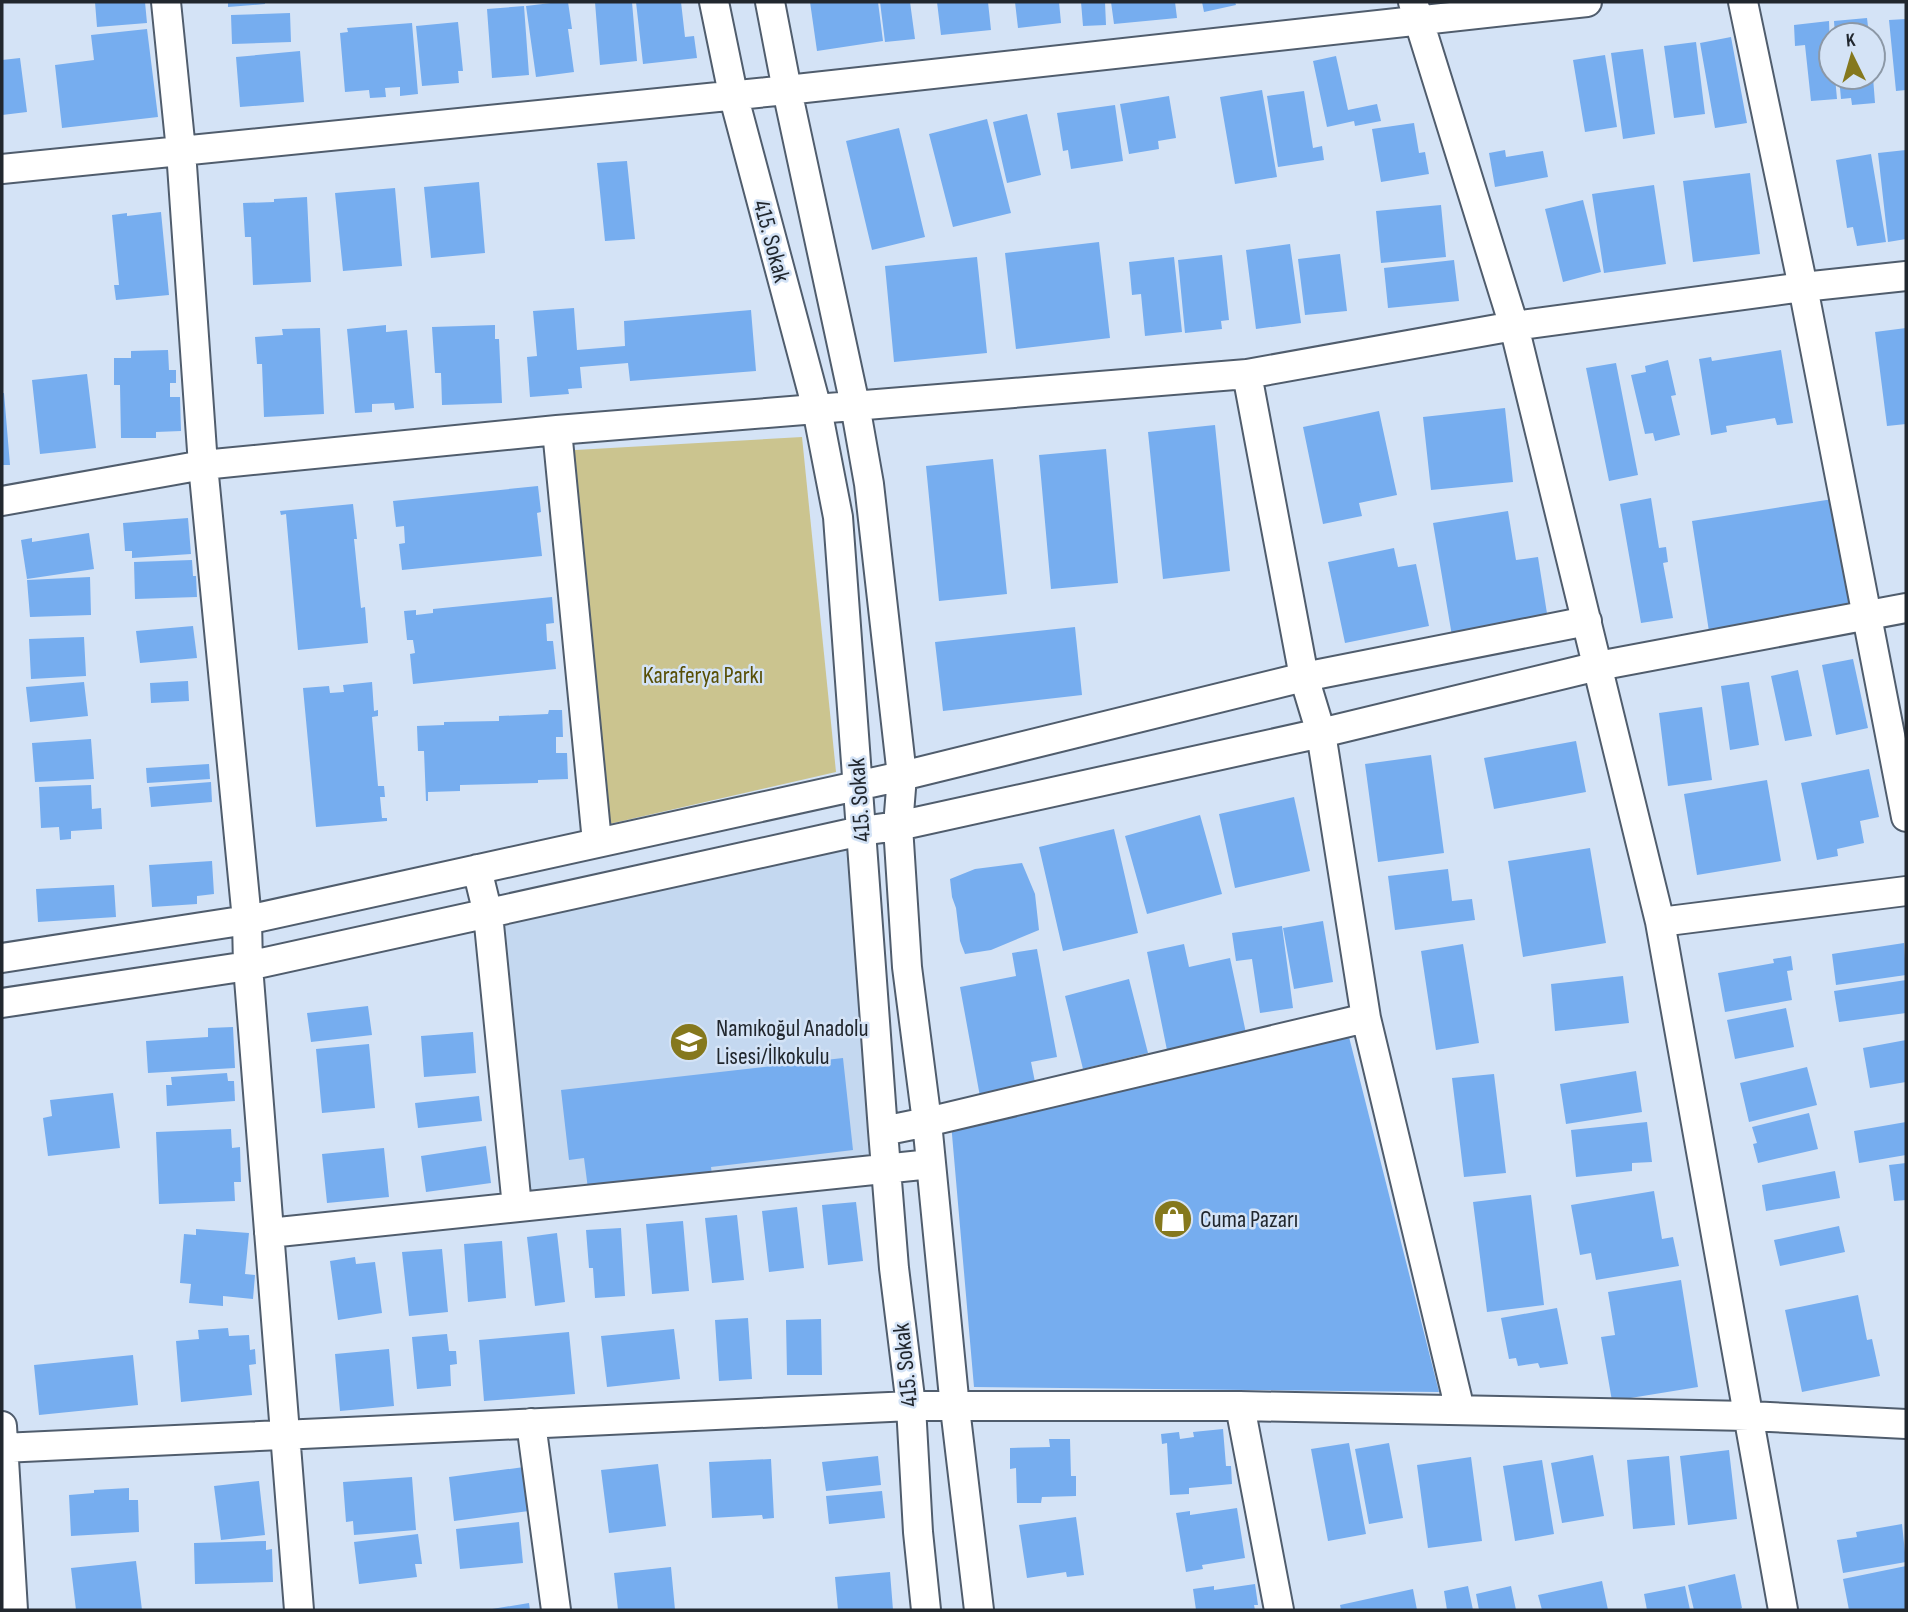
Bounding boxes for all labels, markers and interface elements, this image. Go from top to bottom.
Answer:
north arrow [1817,21,1887,91]
text: K [1845,29,1857,52]
street label: 415. Sokak [747,197,796,286]
park label: Karaferya Parkı [643,661,763,690]
street label: 415. Sokak [842,757,877,843]
place label: Namıkoğul Anadolu Lisesi/İlkokulu [716,1014,869,1071]
school or university icon: Namıkoğul Anadolu Lisesi/İlkokulu [668,1021,710,1063]
shop icon: Cuma Pazarı [1152,1198,1194,1240]
place label: Cuma Pazarı [1200,1205,1298,1234]
street label: 415. Sokak [887,1322,924,1408]

